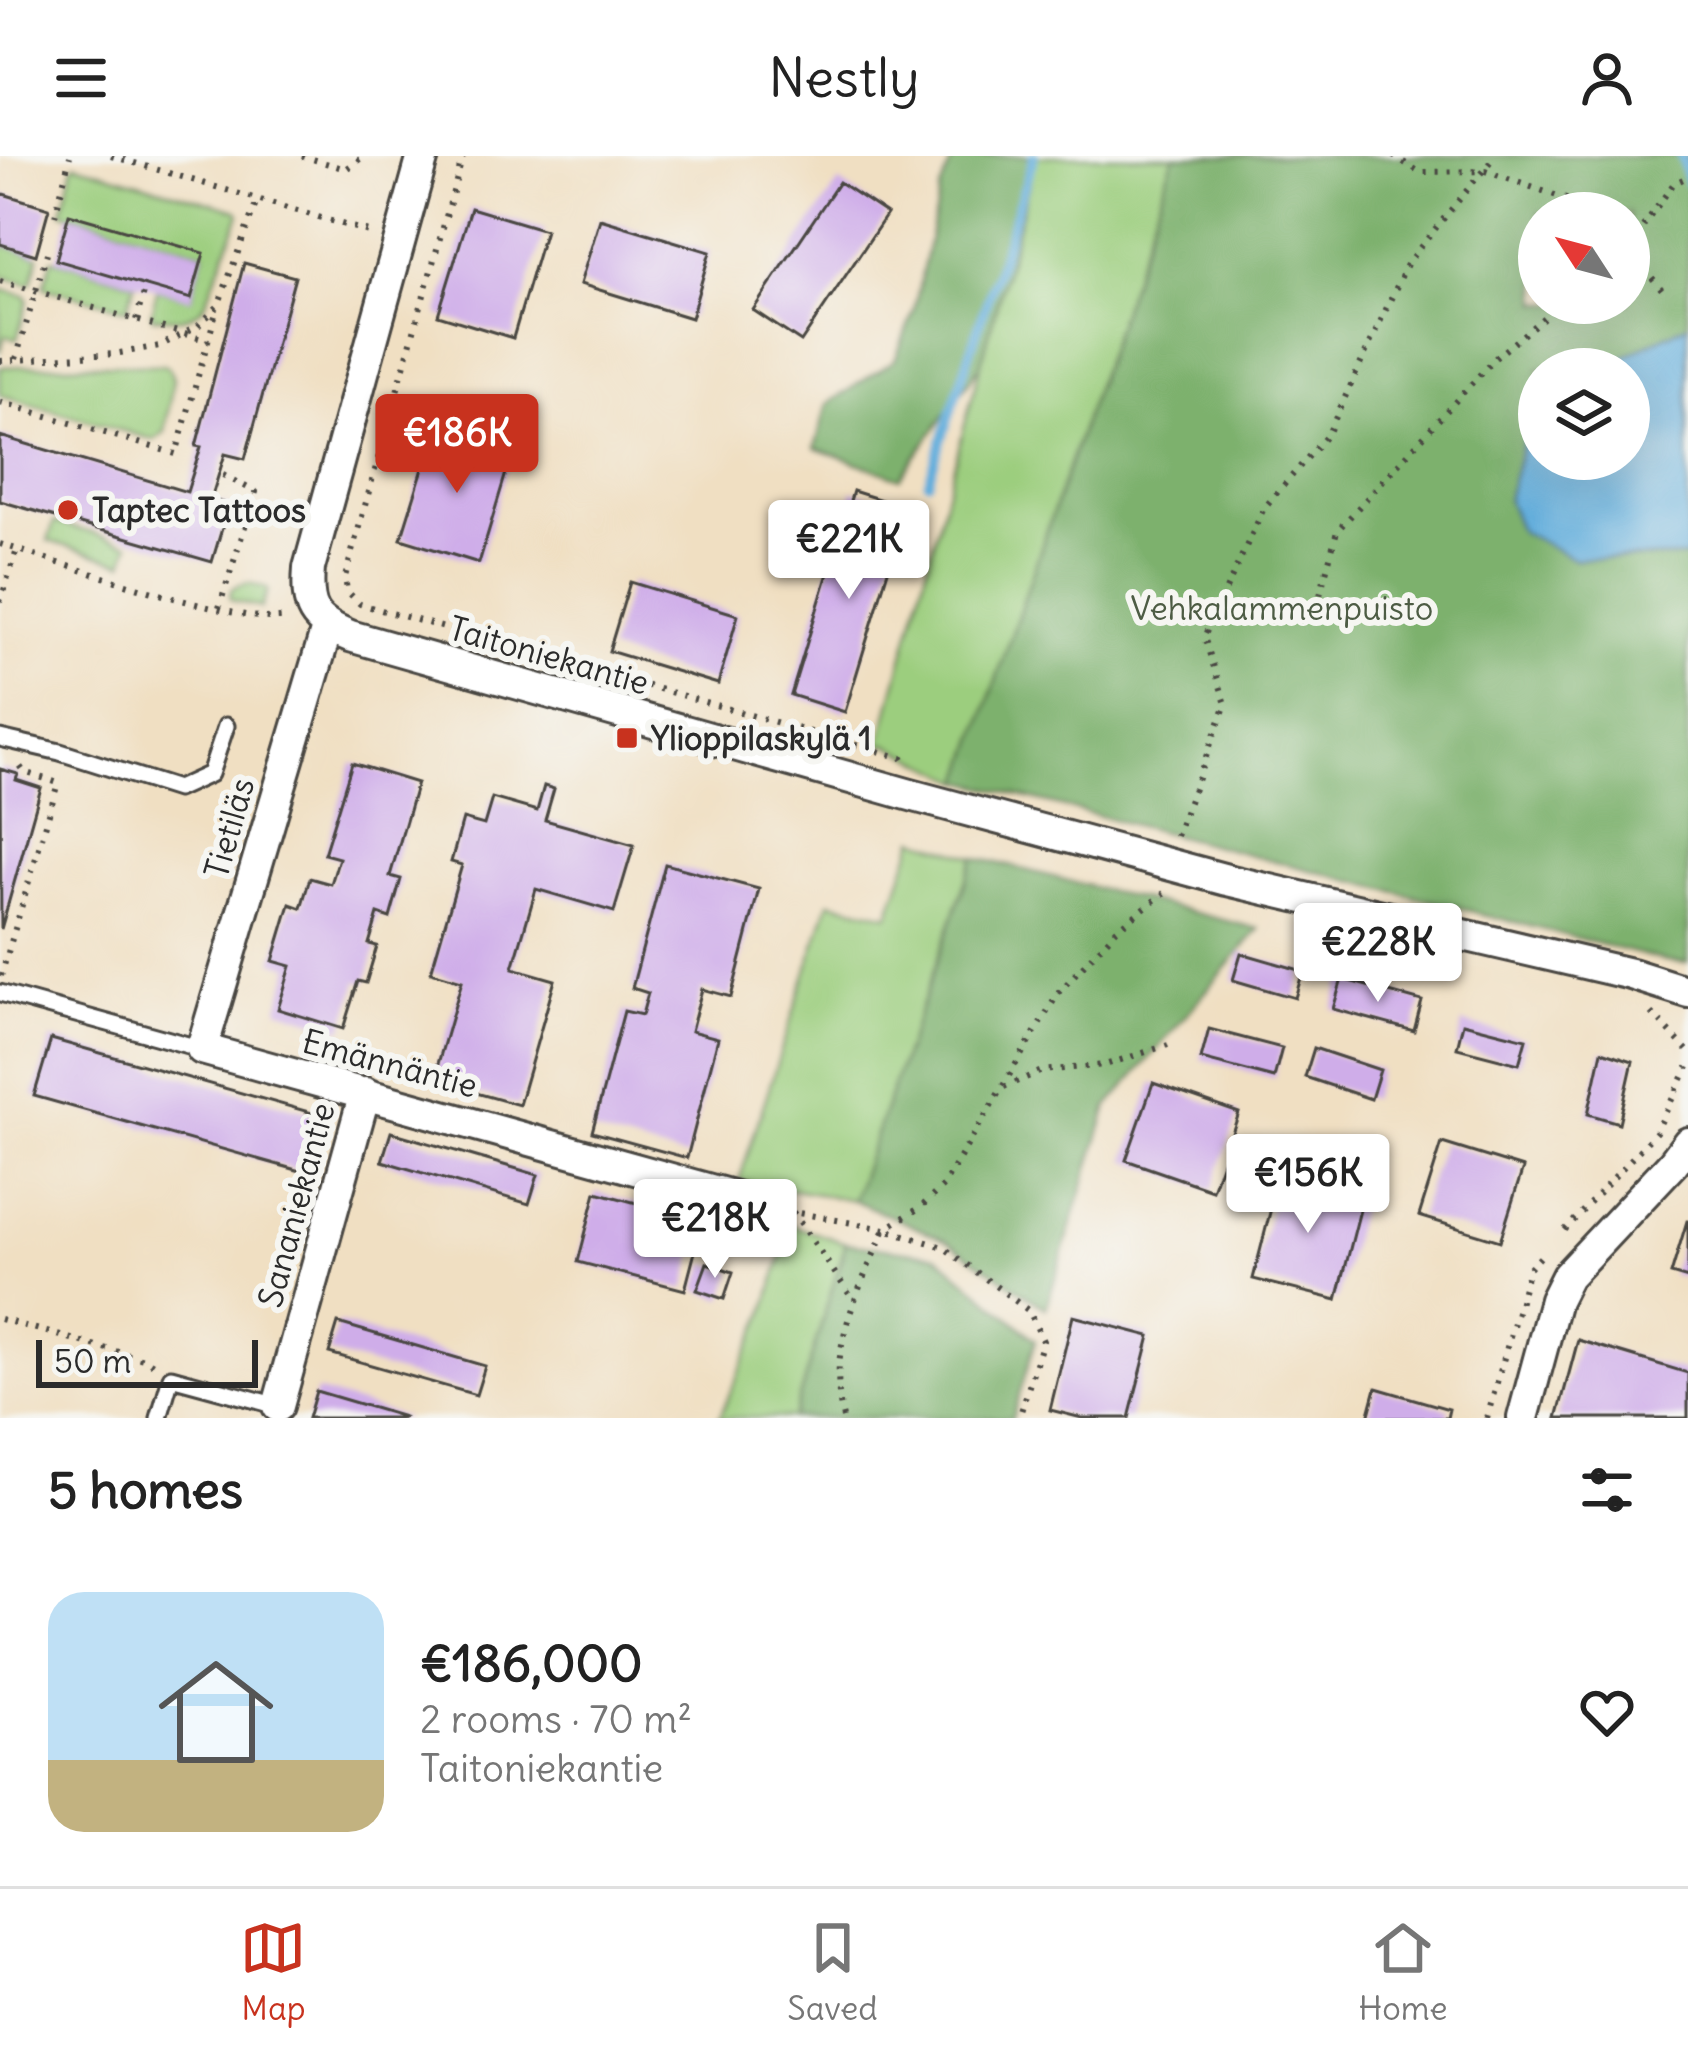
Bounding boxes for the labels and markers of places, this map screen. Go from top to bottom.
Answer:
pin: €186K [373,394,541,496]
place label: Taptec Tattoos [92,489,306,531]
marker: Taptec Tattoos [55,497,81,523]
pin: €221K [765,500,933,602]
place label: Ylioppilaskylä 1 [650,717,872,759]
marker: Ylioppilaskylä 1 [614,725,640,751]
pin: €228K [1294,903,1462,1005]
pin: €156K [1224,1134,1392,1236]
pin: €218K [631,1179,799,1281]

